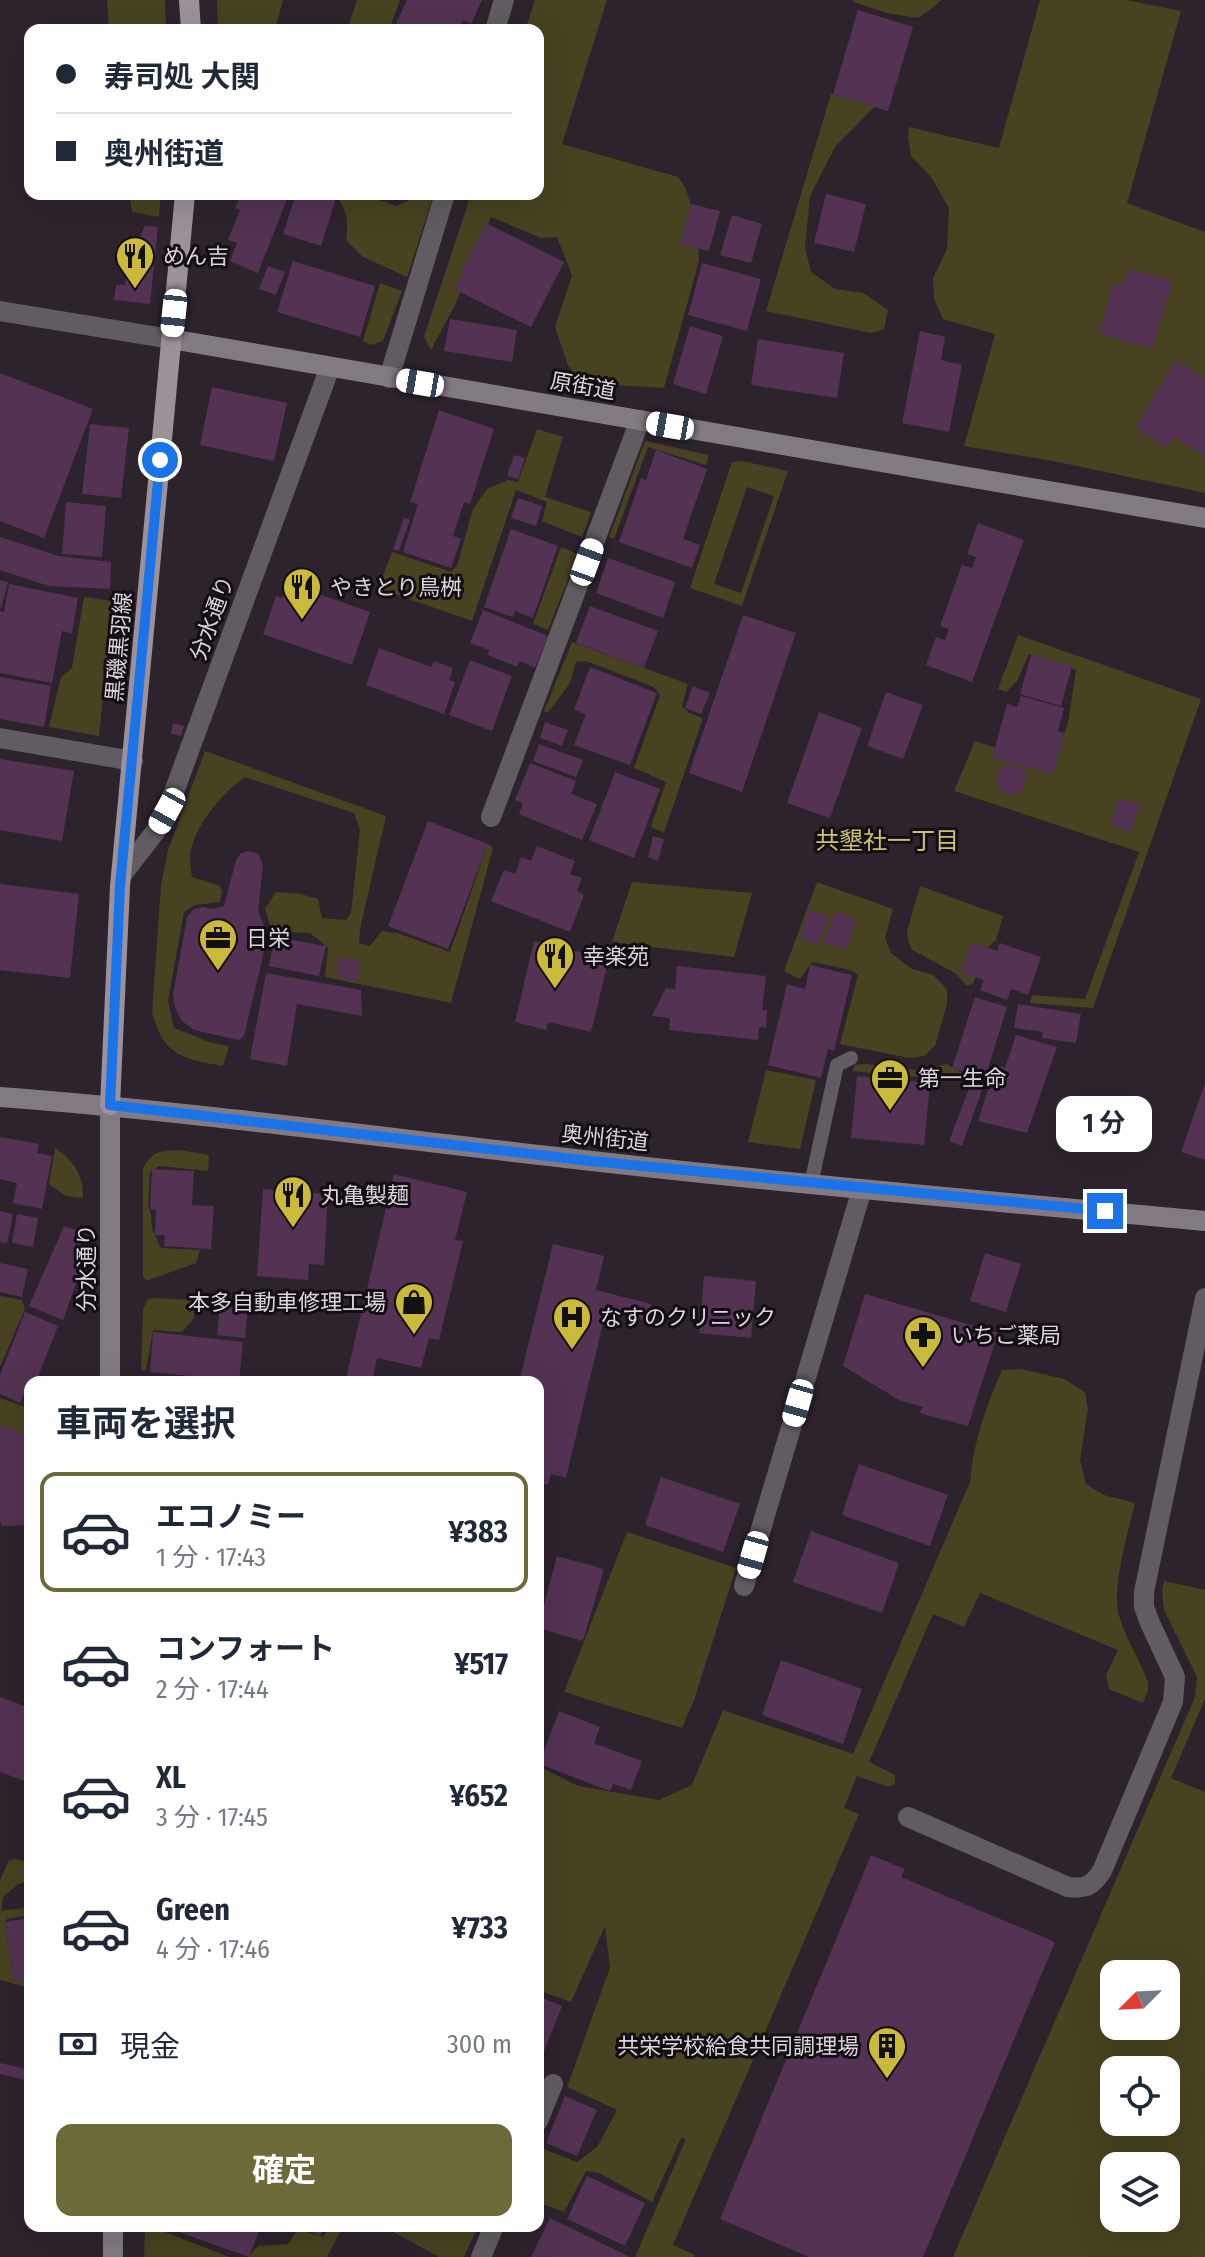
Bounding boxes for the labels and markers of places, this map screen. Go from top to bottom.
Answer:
restaurant icon: めん吉 [114,235,156,290]
place label: めん吉 [163,243,229,270]
restaurant icon: やきとり鳥桝 [281,566,323,621]
place label: やきとり鳥桝 [330,574,462,601]
office icon: 日栄 [197,917,239,972]
place label: 日栄 [246,925,290,952]
restaurant icon: 幸楽苑 [534,935,576,990]
place label: 幸楽苑 [583,943,649,970]
office icon: 第一生命 [869,1057,911,1112]
place label: 第一生命 [918,1065,1006,1092]
restaurant icon: 丸亀製麺 [272,1174,314,1229]
place label: 丸亀製麺 [321,1182,409,1209]
shop icon: 本多自動車修理工場 [393,1281,435,1336]
place label: 本多自動車修理工場 [188,1289,386,1316]
hospital icon: なすのクリニック [551,1296,593,1351]
place label: なすのクリニック [600,1304,776,1331]
pharmacy icon: いちご薬局 [902,1314,944,1369]
place label: いちご薬局 [951,1322,1061,1349]
building icon: 共栄学校給食共同調理場 [866,2025,908,2080]
place label: 共栄学校給食共同調理場 [617,2033,859,2060]

